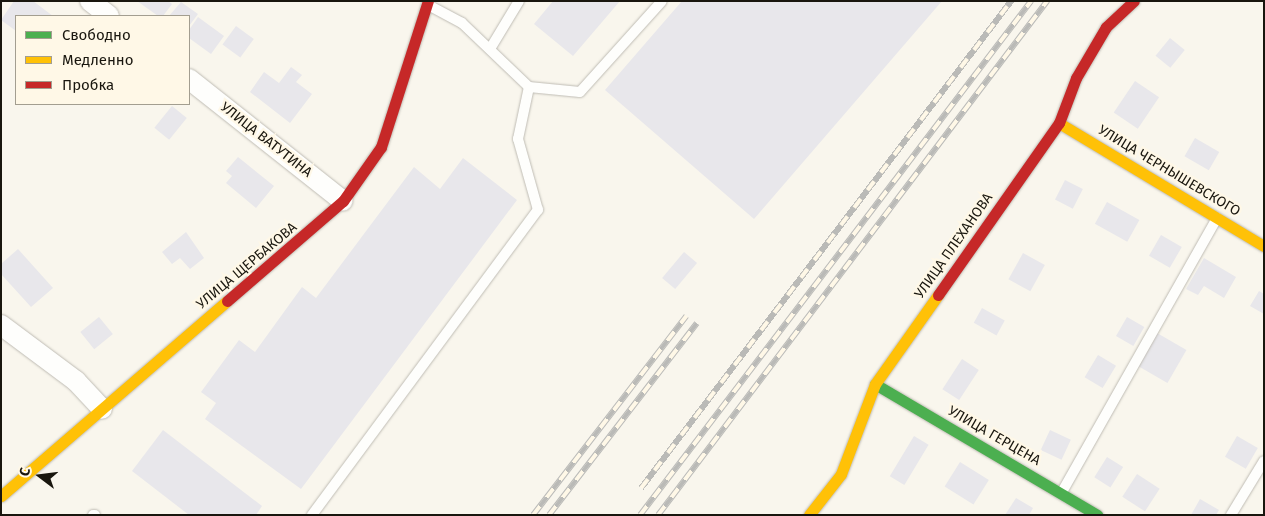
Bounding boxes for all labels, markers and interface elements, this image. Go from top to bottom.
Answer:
legend [15,15,190,105]
text: Свободно [62,26,131,44]
text: Медленно [62,51,134,69]
text: Пробка [62,76,114,94]
street label: УЛИЦА ВАТУТИНА [217,99,315,181]
street label: УЛИЦА ЧЕРНЫШЕВСКОГО [1095,122,1243,220]
street label: УЛИЦА ПЛЕХАНОВА [911,190,997,302]
street label: УЛИЦА ЩЕРБАКОВА [193,219,301,313]
street label: УЛИЦА ГЕРЦЕНА [945,403,1043,469]
north arrow [15,451,65,501]
text: С [16,466,34,478]

